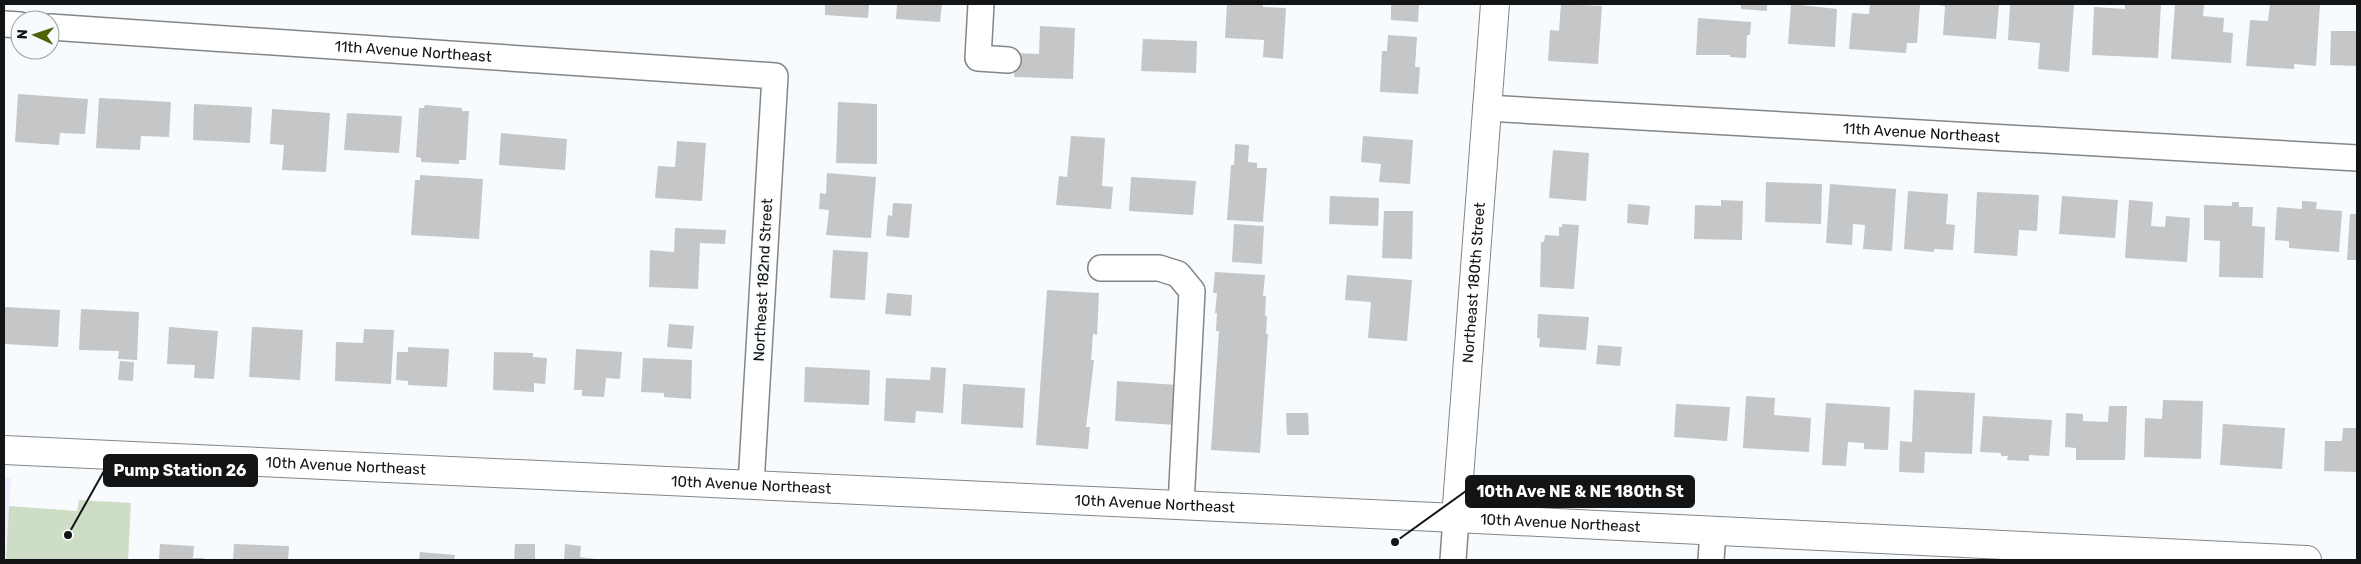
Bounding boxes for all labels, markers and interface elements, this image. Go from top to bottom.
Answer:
north arrow [10,10,60,60]
text: N [14,29,31,40]
street label: 11th Avenue Northeast [334,37,492,66]
street label: 11th Avenue Northeast [1842,119,2000,146]
street label: Northeast 182nd Street [750,198,776,362]
street label: Northeast 180th Street [1459,201,1489,364]
street label: 10th Avenue Northeast [265,453,426,479]
callout: Pump Station 26 [104,455,257,486]
text: Pump Station 26 [113,461,247,480]
street label: 10th Avenue Northeast [671,472,832,498]
callout: 10th Ave NE & NE 180th St [1466,476,1694,507]
text: 10th Ave NE & NE 180th St [1476,482,1684,501]
street label: 10th Avenue Northeast [1074,491,1235,517]
street label: 10th Avenue Northeast [1480,510,1641,536]

